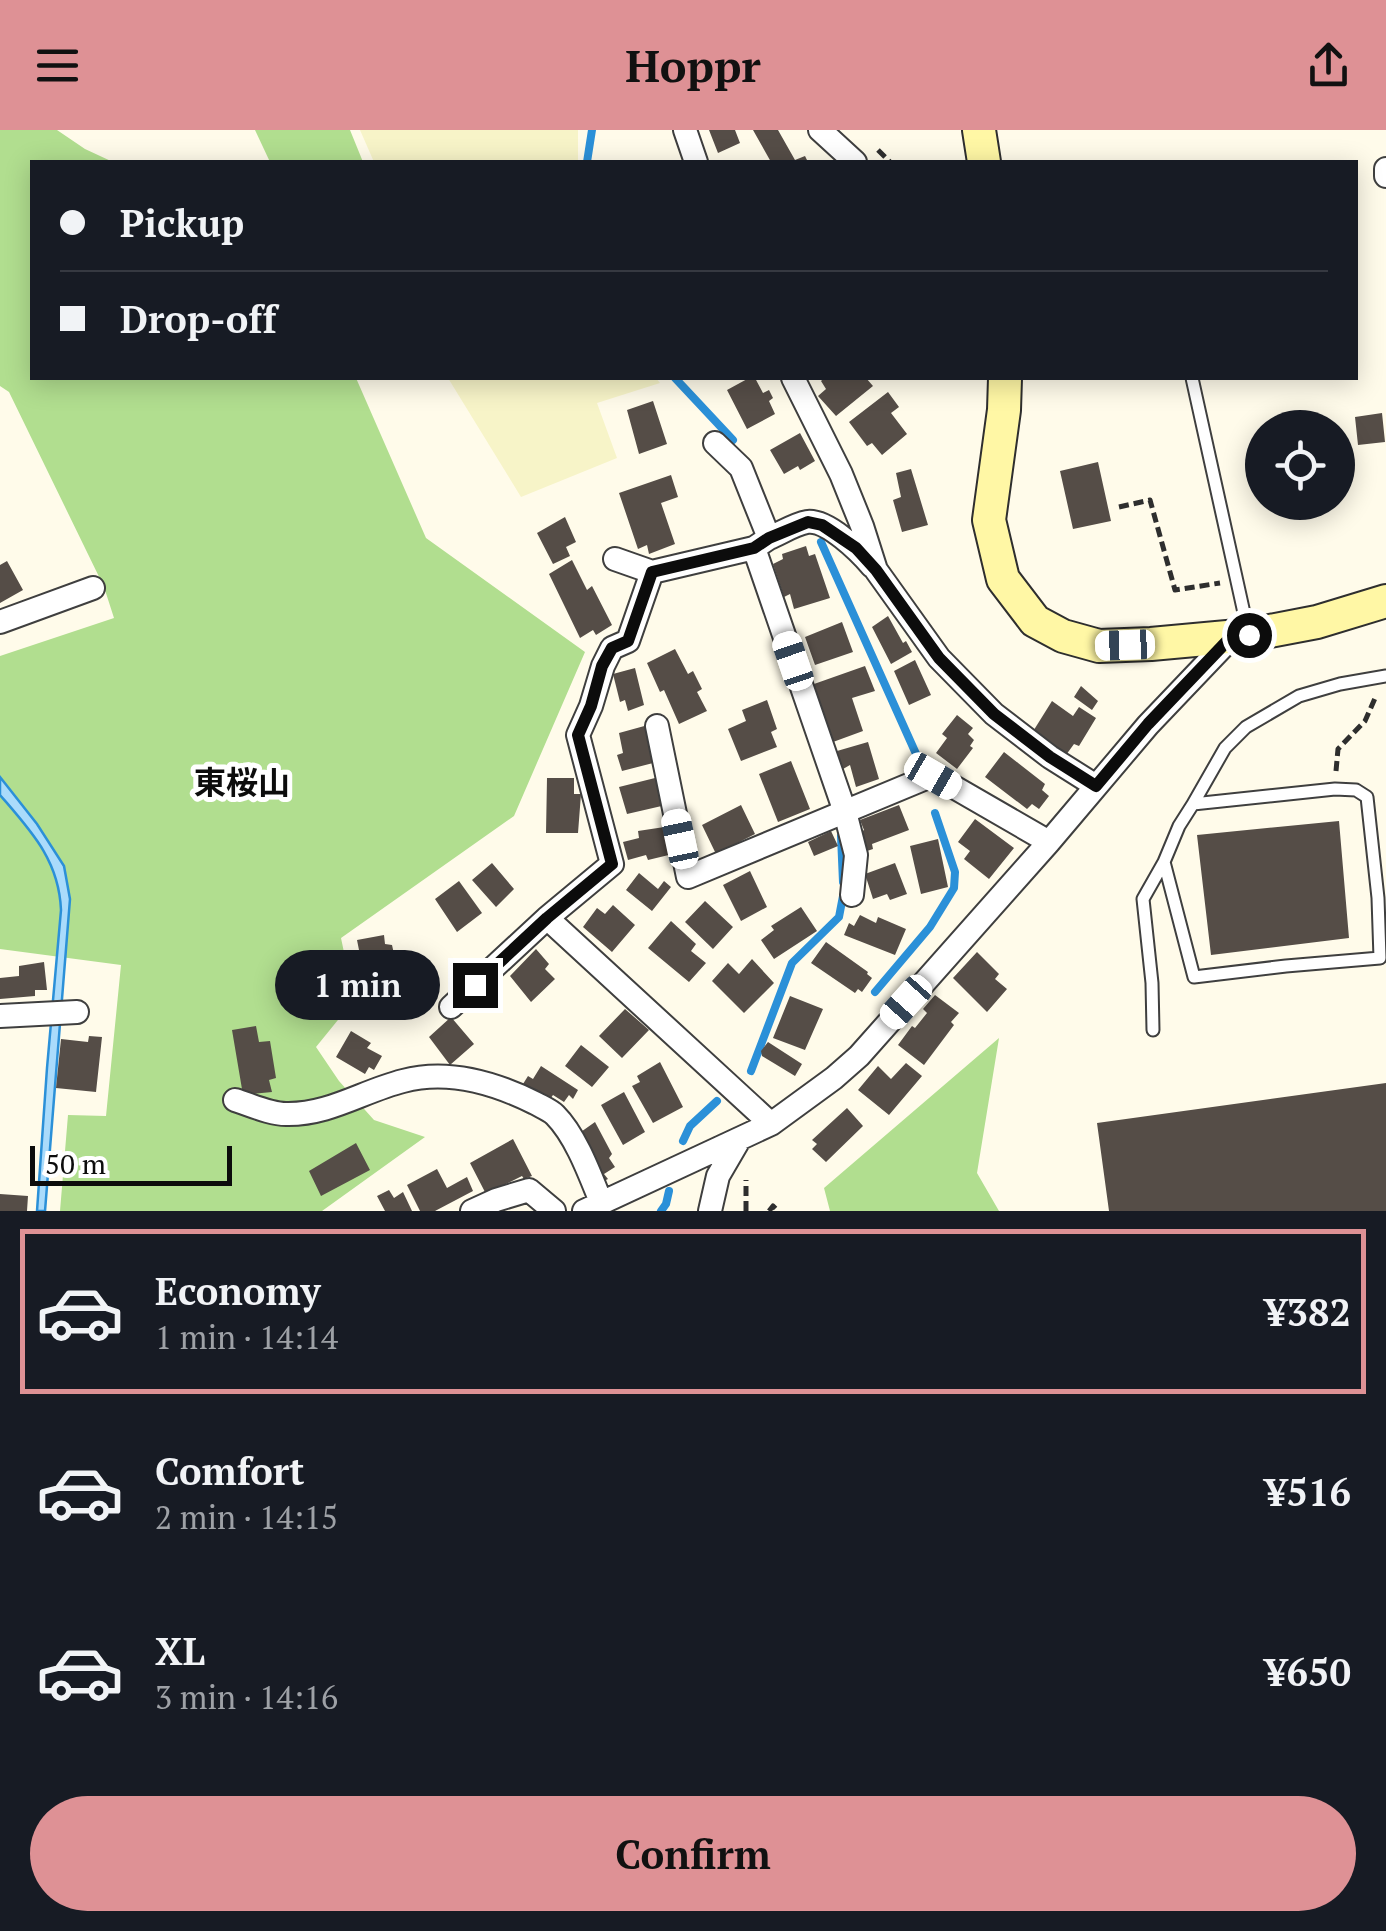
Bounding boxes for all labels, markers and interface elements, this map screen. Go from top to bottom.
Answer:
text: Hoppr [625,35,761,95]
icon: menu [30,38,85,93]
icon: share [1301,38,1356,93]
text: Pickup [120,198,244,248]
text: Drop-off [120,294,277,344]
map controls [1245,410,1355,520]
button: locate [1245,410,1355,520]
route start [1227,613,1272,658]
car [769,628,817,694]
car [1094,629,1156,661]
car [900,748,966,804]
district label: 東桜山 [194,761,290,803]
car [659,807,701,871]
callout: 1 min [275,950,440,1020]
route end [453,963,498,1008]
text: 1 min [314,964,401,1006]
car [875,970,937,1034]
scale bar [30,1141,232,1186]
text: 50 m [45,1145,106,1182]
text: Economy [155,1266,321,1316]
icon: car [35,1267,125,1357]
text: ¥382 [1265,1287,1351,1337]
text: 1 min · 14:14 [155,1316,338,1358]
text: Comfort [155,1446,304,1496]
icon: car [35,1447,125,1537]
text: ¥516 [1265,1467,1351,1517]
text: 2 min · 14:15 [155,1496,338,1538]
text: XL [155,1626,205,1676]
icon: car [35,1627,125,1717]
text: ¥650 [1265,1647,1351,1697]
text: 3 min · 14:16 [155,1676,338,1718]
button: Confirm [30,1796,1356,1911]

